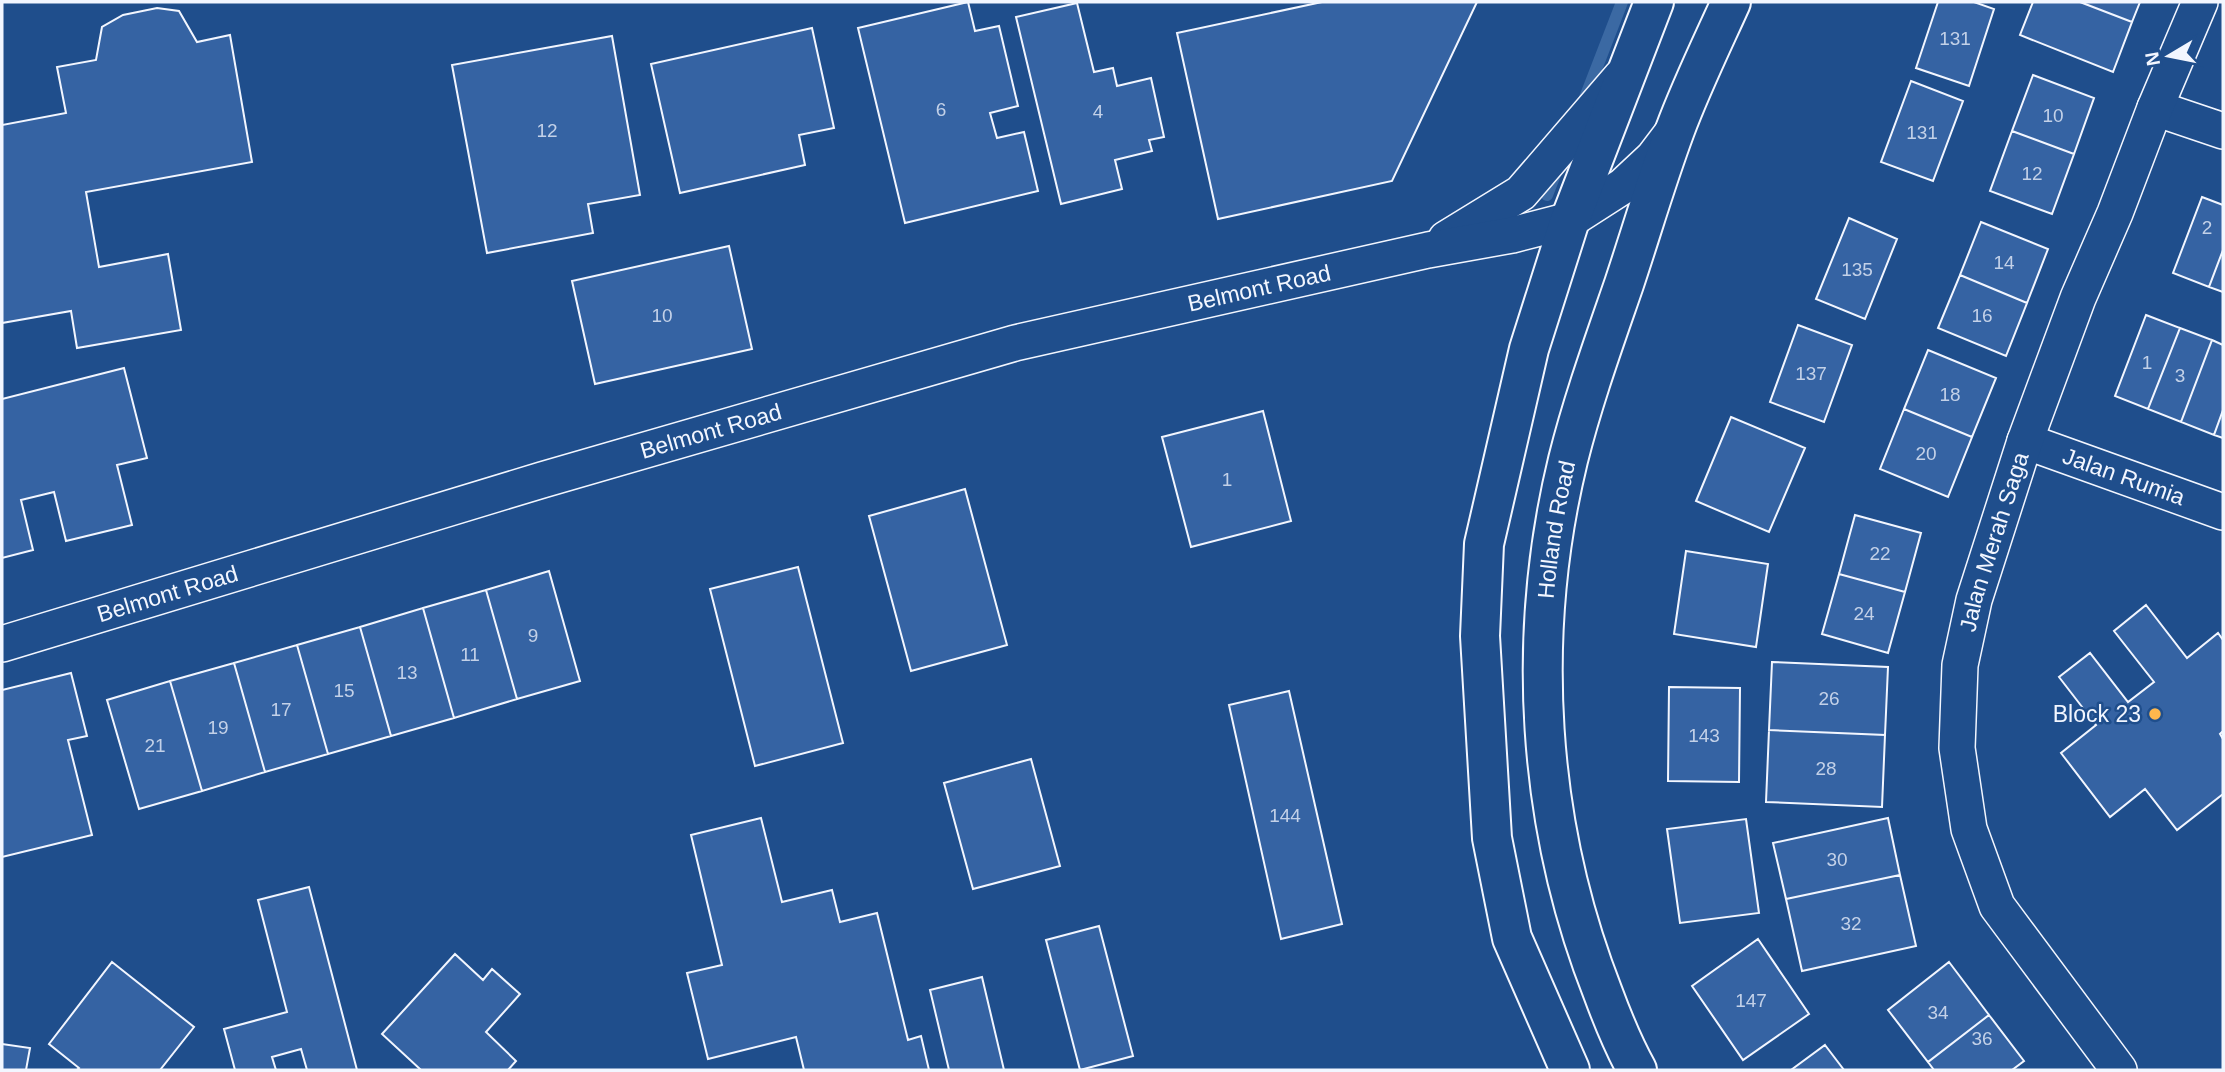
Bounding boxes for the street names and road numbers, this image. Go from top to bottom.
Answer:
street label: Belmont Road [1185,259,1333,317]
street label: Belmont Road [637,398,784,464]
street label: Jalan Rumia [2059,443,2189,510]
street label: Jalan Merah Saga [1955,449,2034,634]
street label: Holland Road [1533,458,1580,600]
street label: Belmont Road [94,560,241,627]

